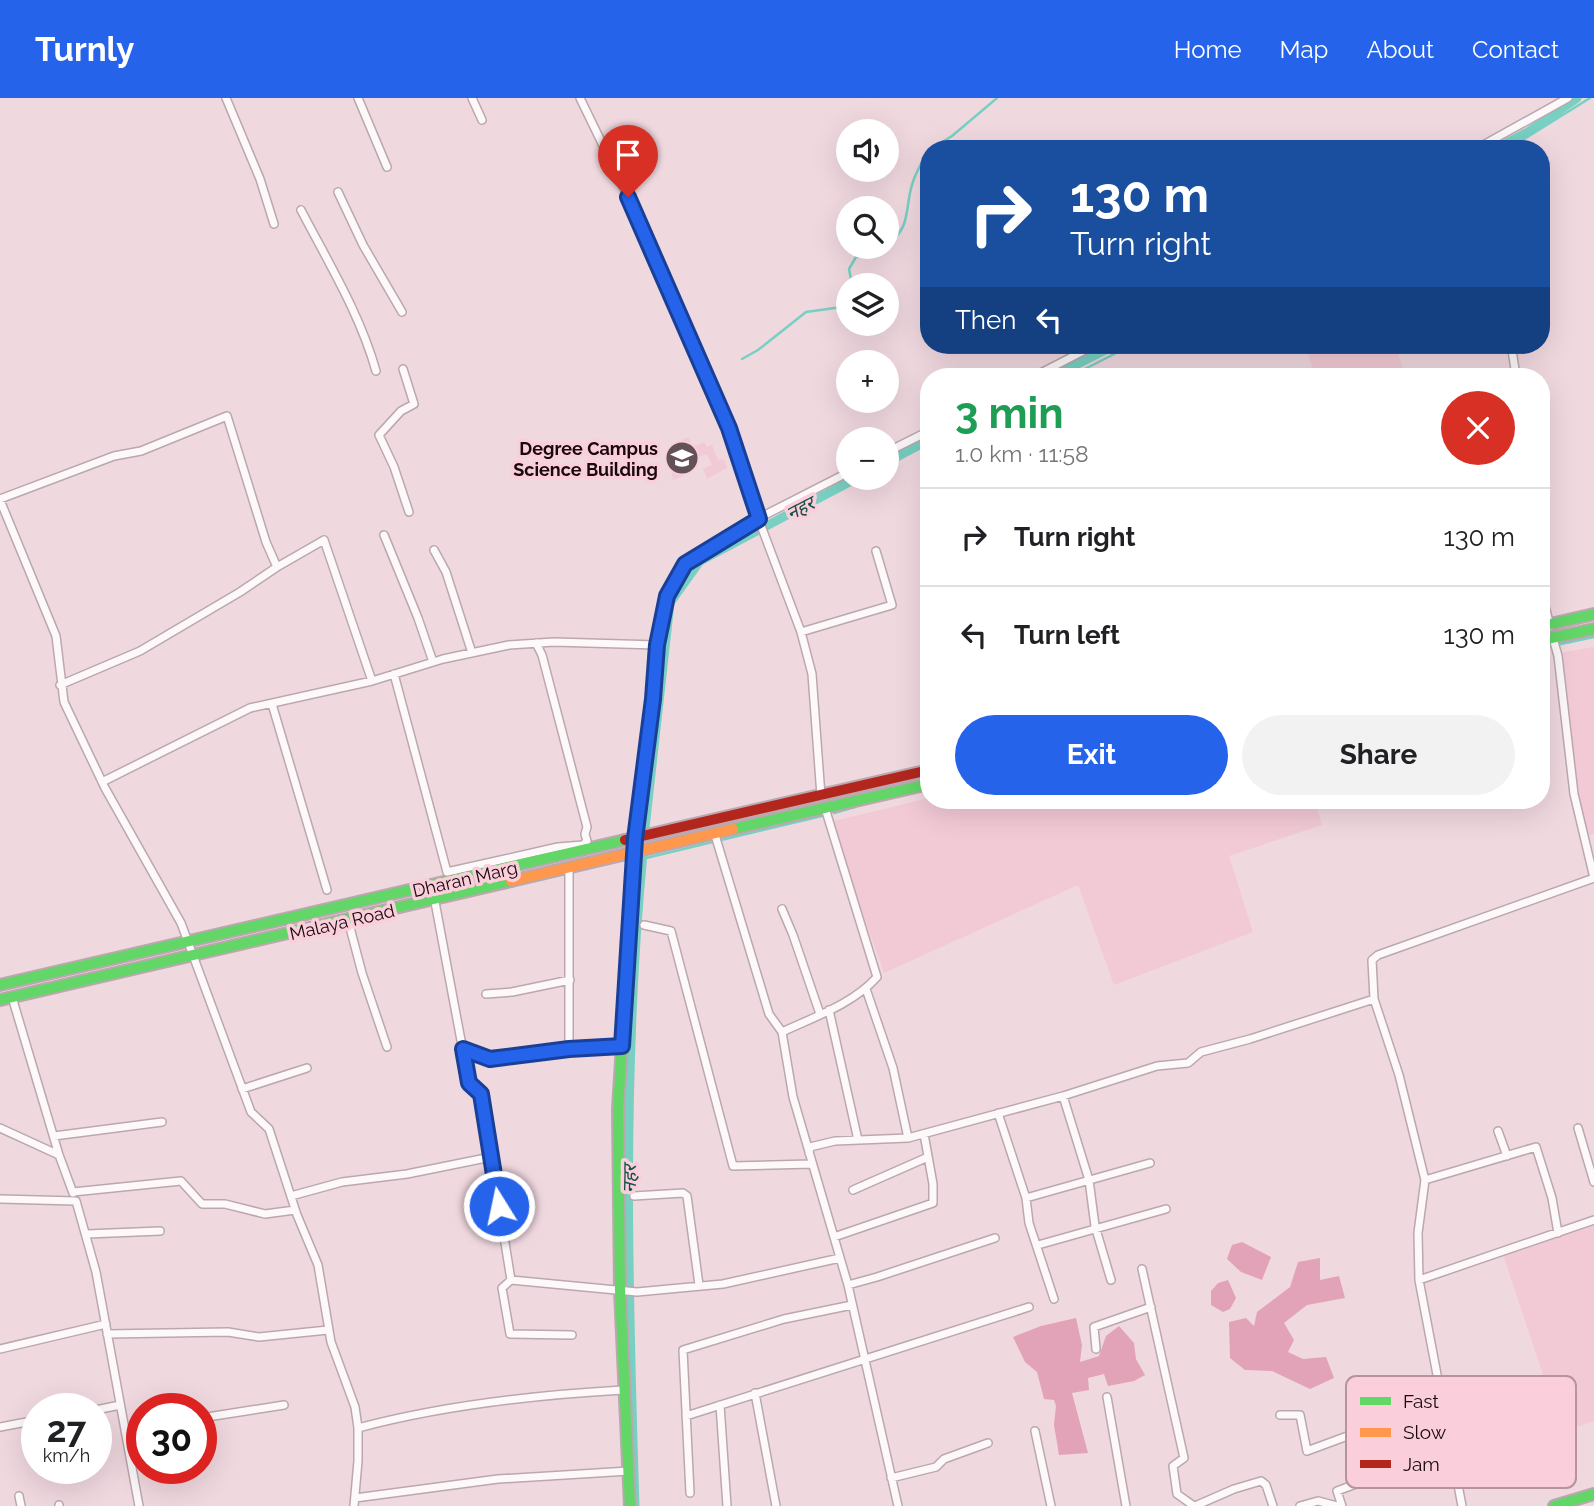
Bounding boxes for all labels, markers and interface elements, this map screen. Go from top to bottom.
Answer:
text: Turnly [35,30,134,69]
text: Home [1174,35,1242,64]
text: Map [1280,35,1328,64]
text: About [1366,35,1434,64]
text: Contact [1472,35,1559,64]
map controls [836,119,899,490]
button: sound [836,119,899,182]
pin [598,125,658,197]
icon: arrive [609,136,647,174]
text: 130 m [1070,166,1209,223]
icon: right [955,168,1046,259]
button: search [836,196,899,259]
text: Turn right [1070,225,1211,262]
button: layers [836,273,899,336]
icon: left [1030,301,1068,339]
text: Then [955,305,1016,335]
button: + [836,350,899,413]
text: 3 min [955,389,1064,438]
button: close [1441,391,1515,465]
button: − [836,427,899,490]
place label: Degree Campus Science Building [513,438,658,480]
school or university icon: Degree Campus Science Building [663,439,701,477]
text: 1.0 km · 11:58 [955,440,1089,467]
water label: नहर [782,490,821,524]
icon: right [955,518,993,556]
text: Turn right [1014,522,1135,552]
text: 130 m [1444,522,1515,552]
icon: left [955,616,993,654]
text: Turn left [1014,620,1120,650]
text: 130 m [1444,620,1515,650]
button: Exit [955,715,1228,795]
button: Share [1242,715,1515,795]
street label: Dharan Marg [410,857,520,901]
street label: Malaya Road [288,900,396,944]
water label: नहर [618,1160,640,1193]
position arrow [462,1169,536,1243]
legend [1346,1376,1576,1488]
text: Fast [1403,1390,1439,1412]
speed limit sign: 30 [126,1393,217,1484]
text: 27 [47,1409,86,1450]
text: Slow [1403,1421,1447,1443]
text: km/h [43,1445,90,1466]
text: Jam [1403,1453,1440,1475]

